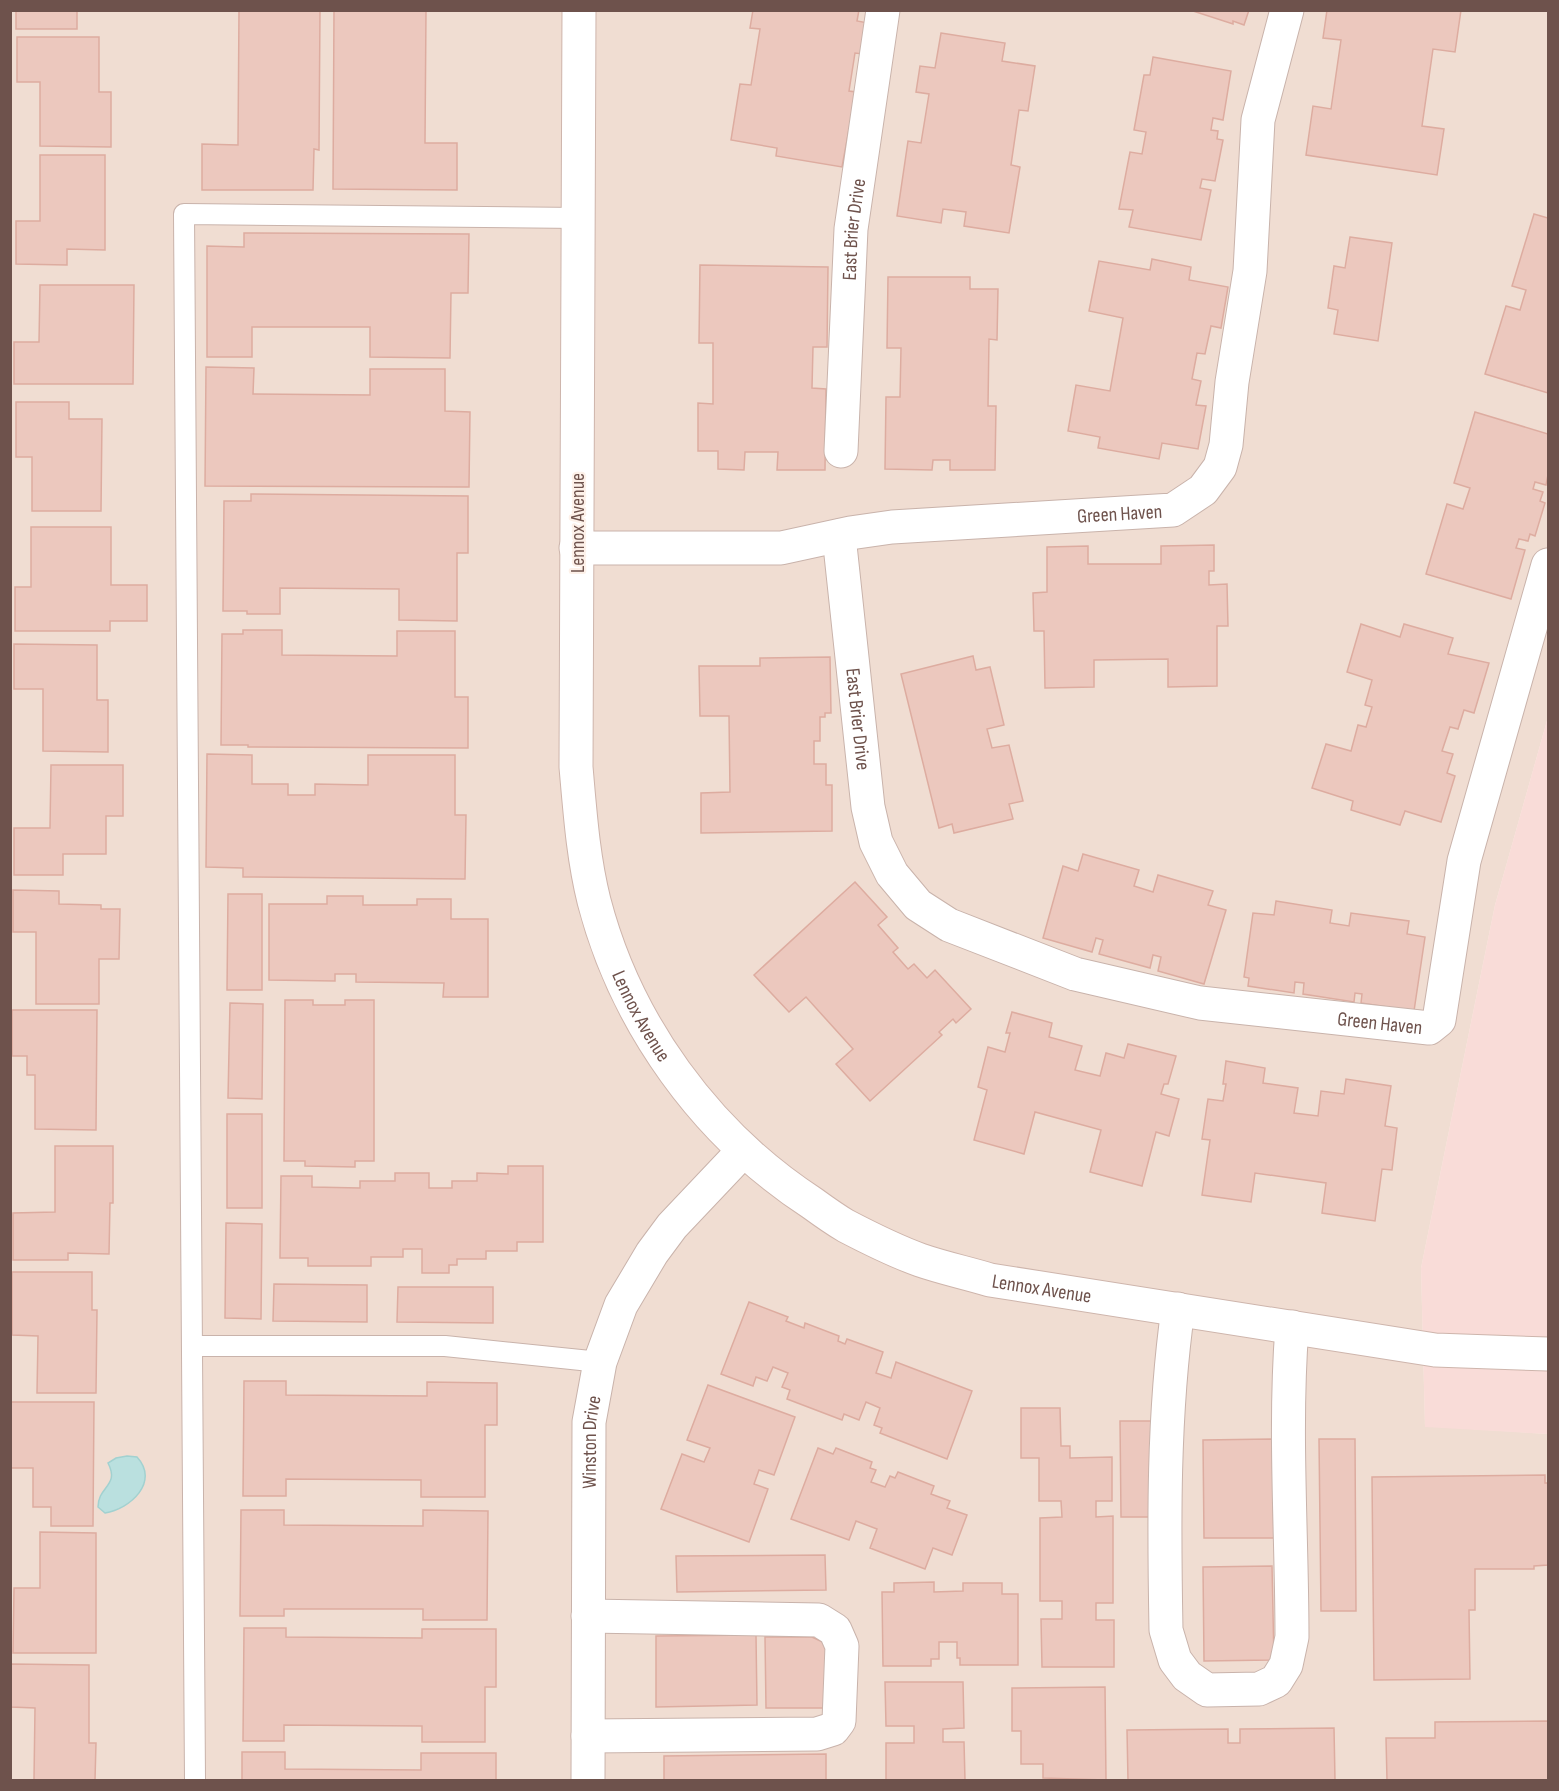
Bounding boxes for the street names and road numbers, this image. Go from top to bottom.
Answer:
street label: East Brier Drive [838,177,871,281]
street label: Lennox Avenue [566,473,590,573]
street label: Green Haven [1076,500,1163,529]
street label: East Brier Drive [840,667,875,771]
street label: Lennox Avenue [606,967,675,1066]
street label: Green Haven [1336,1007,1423,1040]
street label: Lennox Avenue [990,1269,1093,1309]
street label: Winston Drive [578,1394,607,1489]

